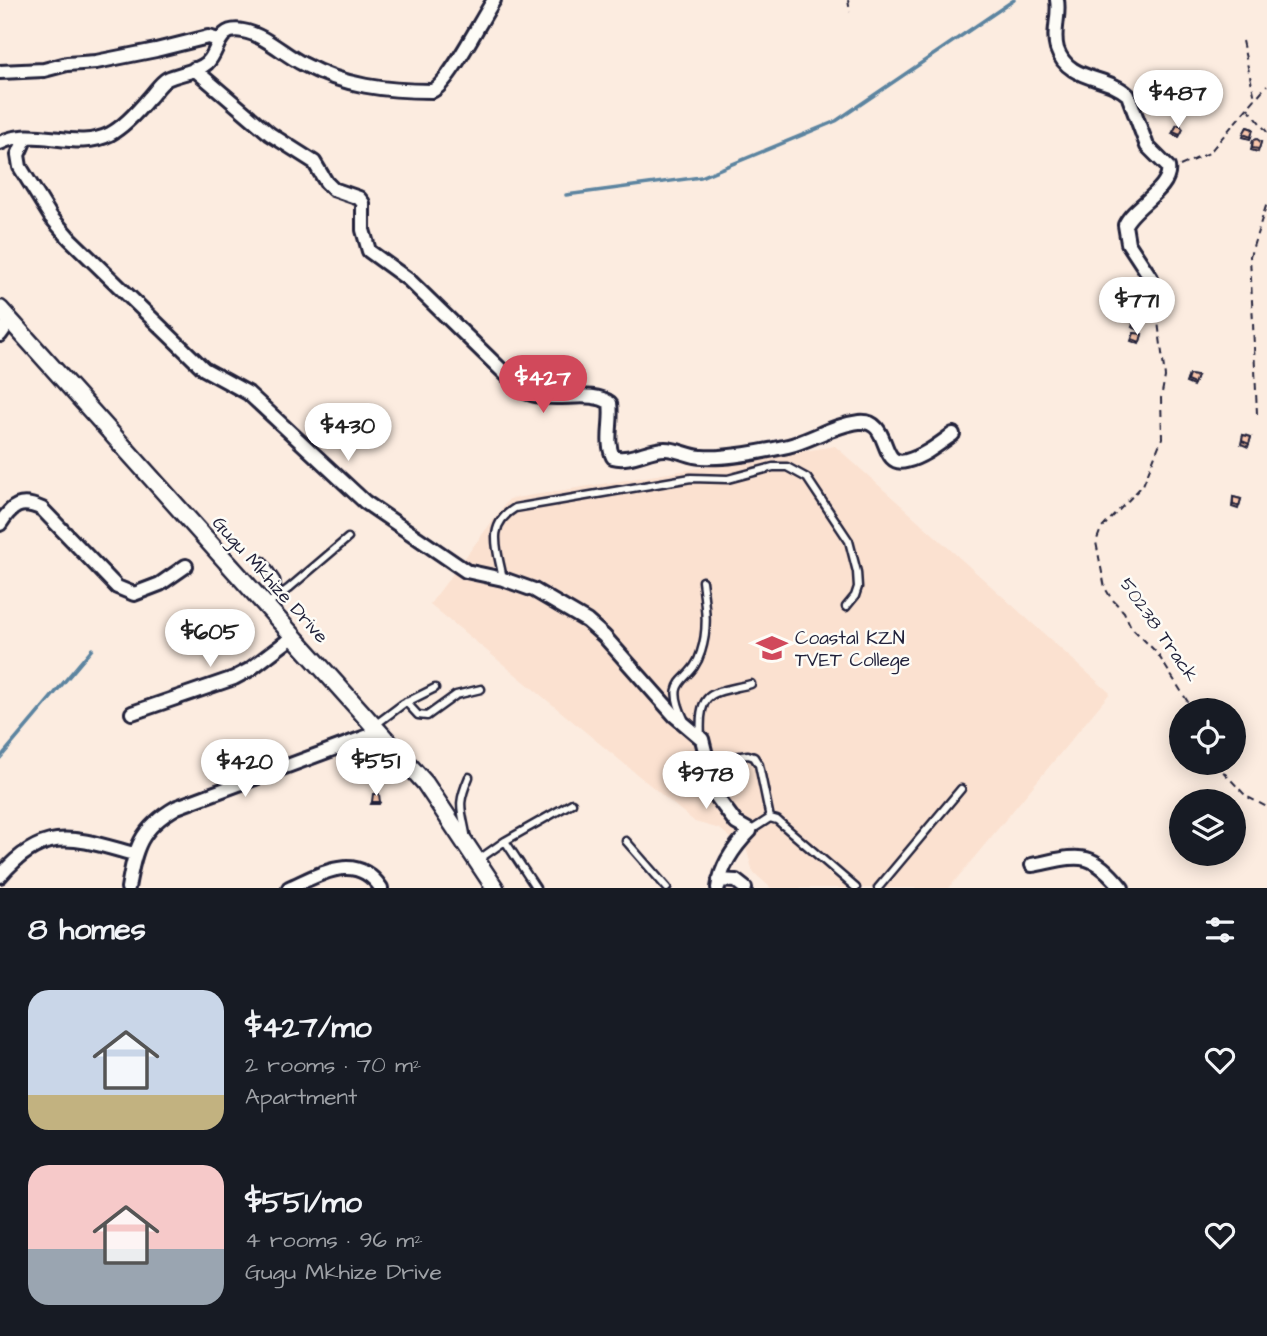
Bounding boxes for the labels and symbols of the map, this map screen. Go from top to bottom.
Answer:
pin: $487 [1137,71,1219,130]
pin: $771 [1096,278,1178,337]
pin: $427 [502,356,584,415]
pin: $430 [307,404,389,463]
street label: Gugu Mkhize Drive [205,511,334,650]
street label: 50238 Track [1113,572,1205,688]
pin: $605 [169,610,251,669]
place label: Coastal KZN TVET College [795,625,910,675]
school or university icon: Coastal KZN TVET College [755,631,789,665]
pin: $551 [335,738,417,798]
pin: $420 [204,740,286,799]
pin: $978 [665,752,747,811]

